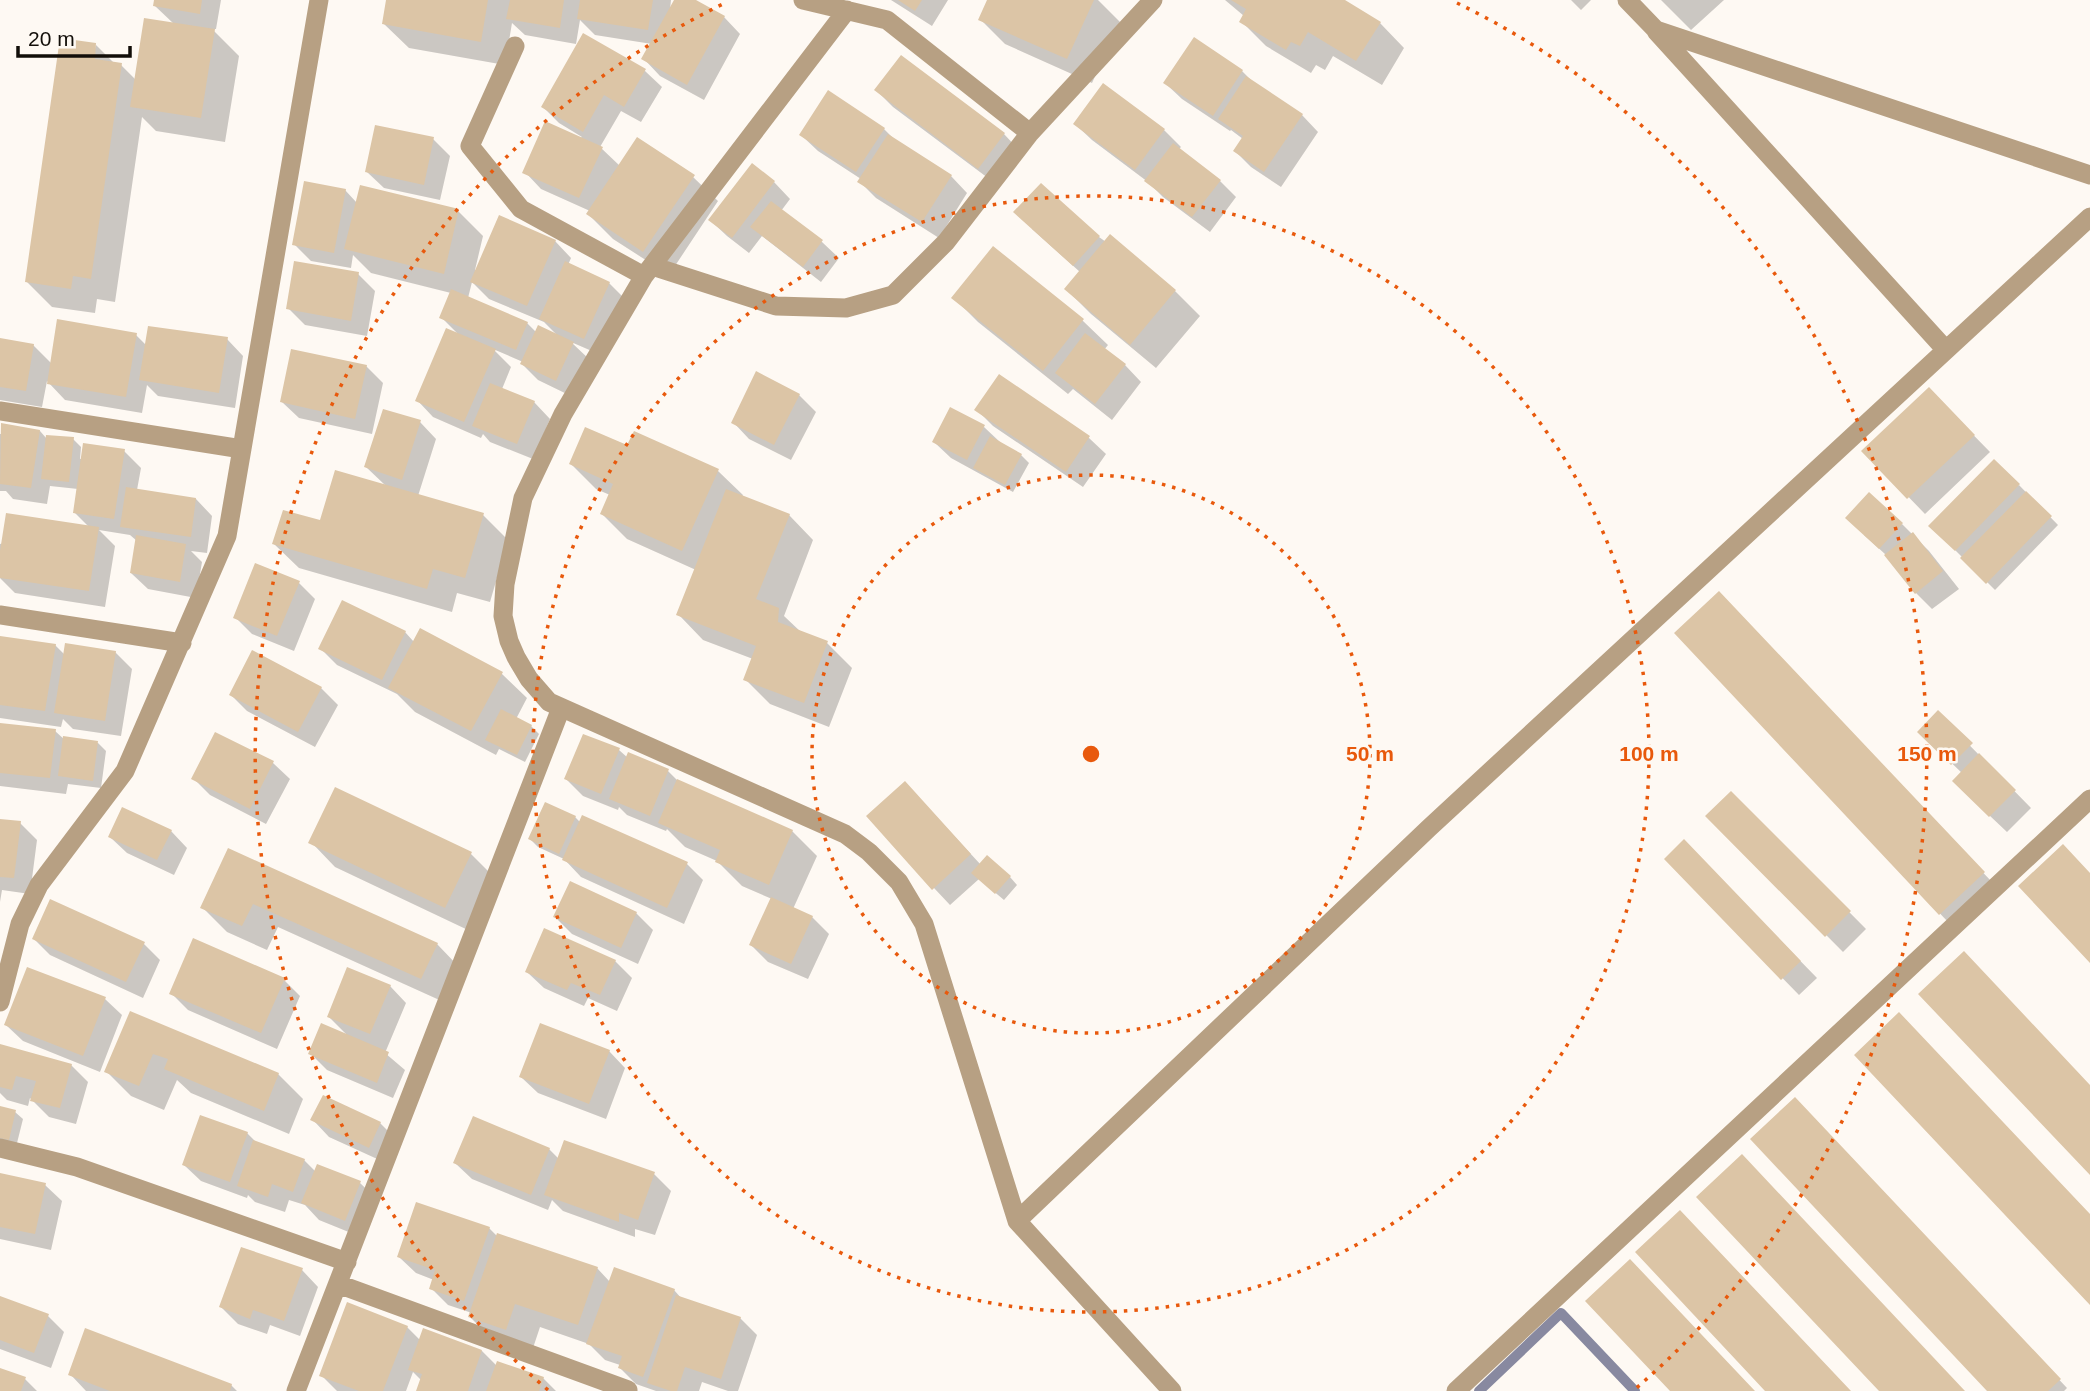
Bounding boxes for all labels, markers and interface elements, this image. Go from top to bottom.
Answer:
scale bar [18,14,130,58]
text: 20 m [28,27,75,50]
centre of rings [1079,742,1103,766]
text: 50 m [1346,742,1394,765]
text: 100 m [1619,742,1679,765]
text: 150 m [1897,742,1957,765]

